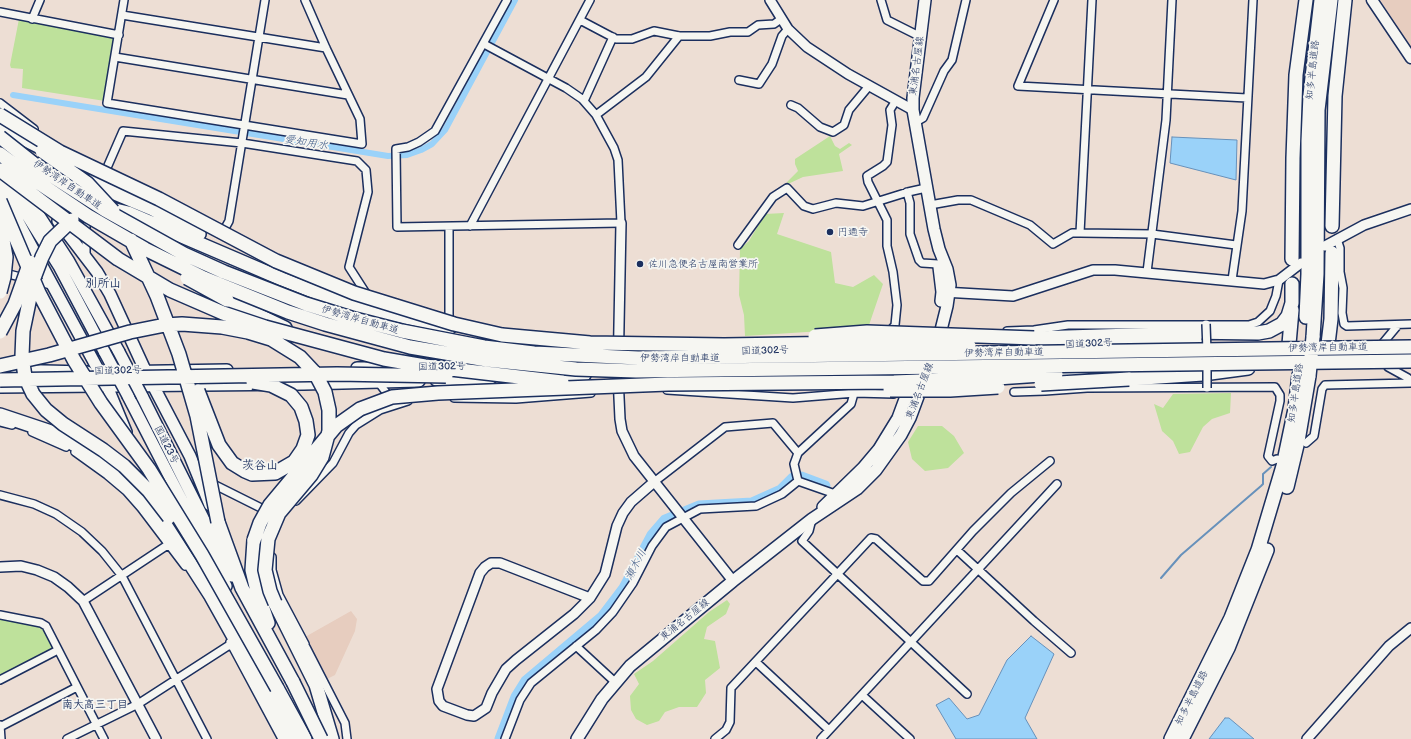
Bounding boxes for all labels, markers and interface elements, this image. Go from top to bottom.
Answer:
street label: 東浦名古屋線 [907,35,927,97]
street label: 知多半島道路 [1304,40,1322,100]
water label: 愛知用水 [283,133,329,153]
street label: 伊勢湾岸自動車道 [30,158,104,212]
place label: 円通寺 [838,226,868,238]
marker: 円通寺 [825,227,835,237]
place label: 佐川急便名古屋南営業所 [648,258,758,270]
marker: 佐川急便名古屋南営業所 [635,259,645,269]
district label: 別所山 [85,277,121,291]
street label: 伊勢湾岸自動車道 [320,303,400,337]
street label: 国道302号 [1065,337,1113,351]
street label: 伊勢湾岸自動車道 [1288,341,1368,355]
street label: 国道302号 [741,344,789,358]
street label: 伊勢湾岸自動車道 [964,346,1044,360]
street label: 伊勢湾岸自動車道 [640,352,720,364]
street label: 国道302号 [418,361,466,373]
street label: 東浦名古屋線 [904,361,936,421]
street label: 知多半島道路 [1286,362,1306,424]
street label: 国道302号 [94,364,142,378]
street label: 国道23号 [151,424,181,466]
district label: 茨谷山 [242,459,278,473]
water label: 瀬木川 [622,547,650,583]
street label: 東浦名古屋線 [658,596,712,644]
street label: 知多半島道路 [1173,669,1211,727]
district label: 南大高三丁目 [62,698,128,712]

